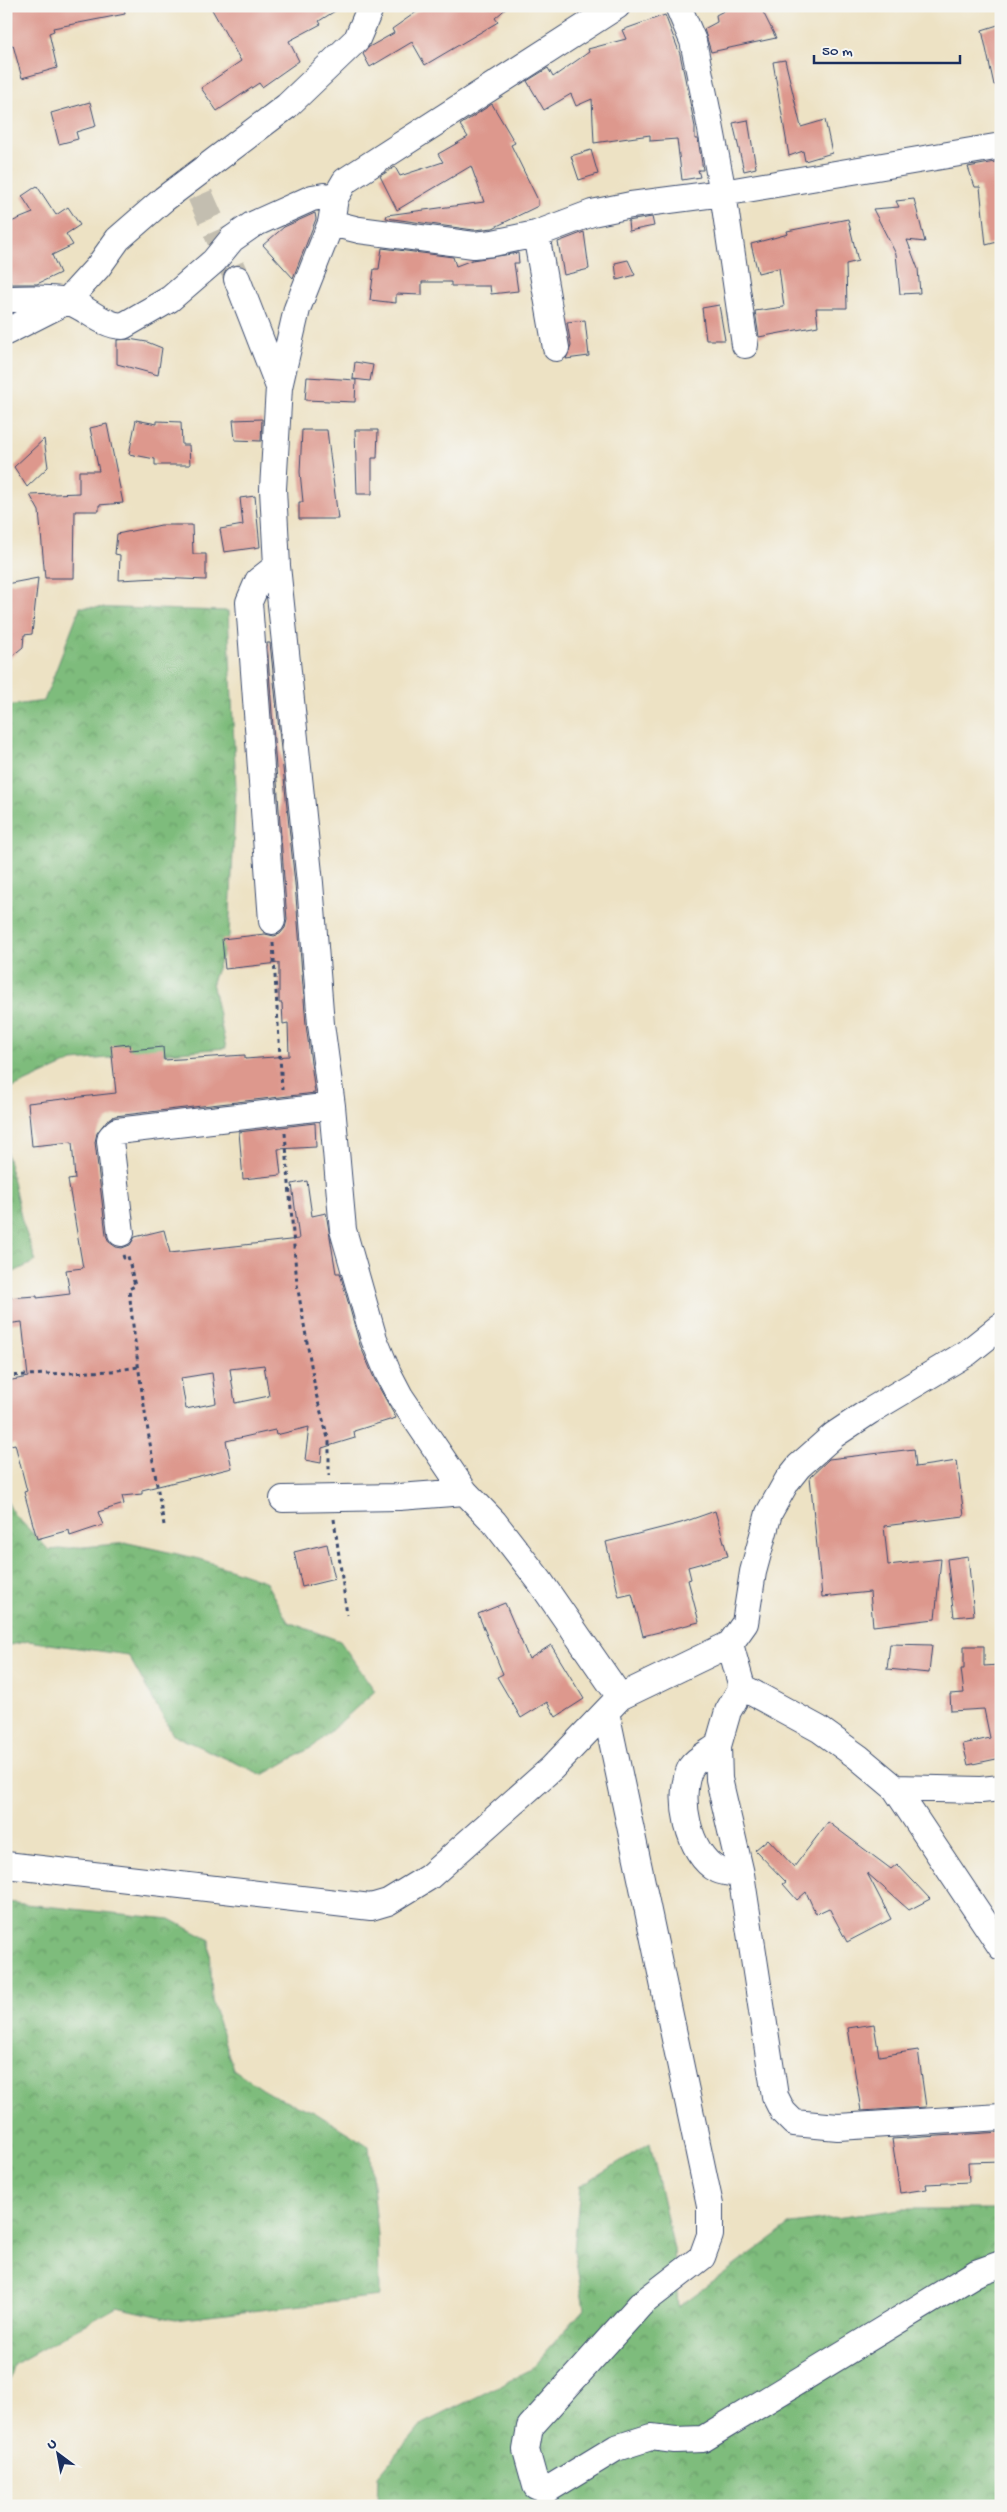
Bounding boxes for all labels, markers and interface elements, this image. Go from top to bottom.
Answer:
scale bar [814,32,961,64]
text: 50 m [822,43,853,61]
north arrow [32,2430,82,2480]
text: U [44,2436,60,2454]

